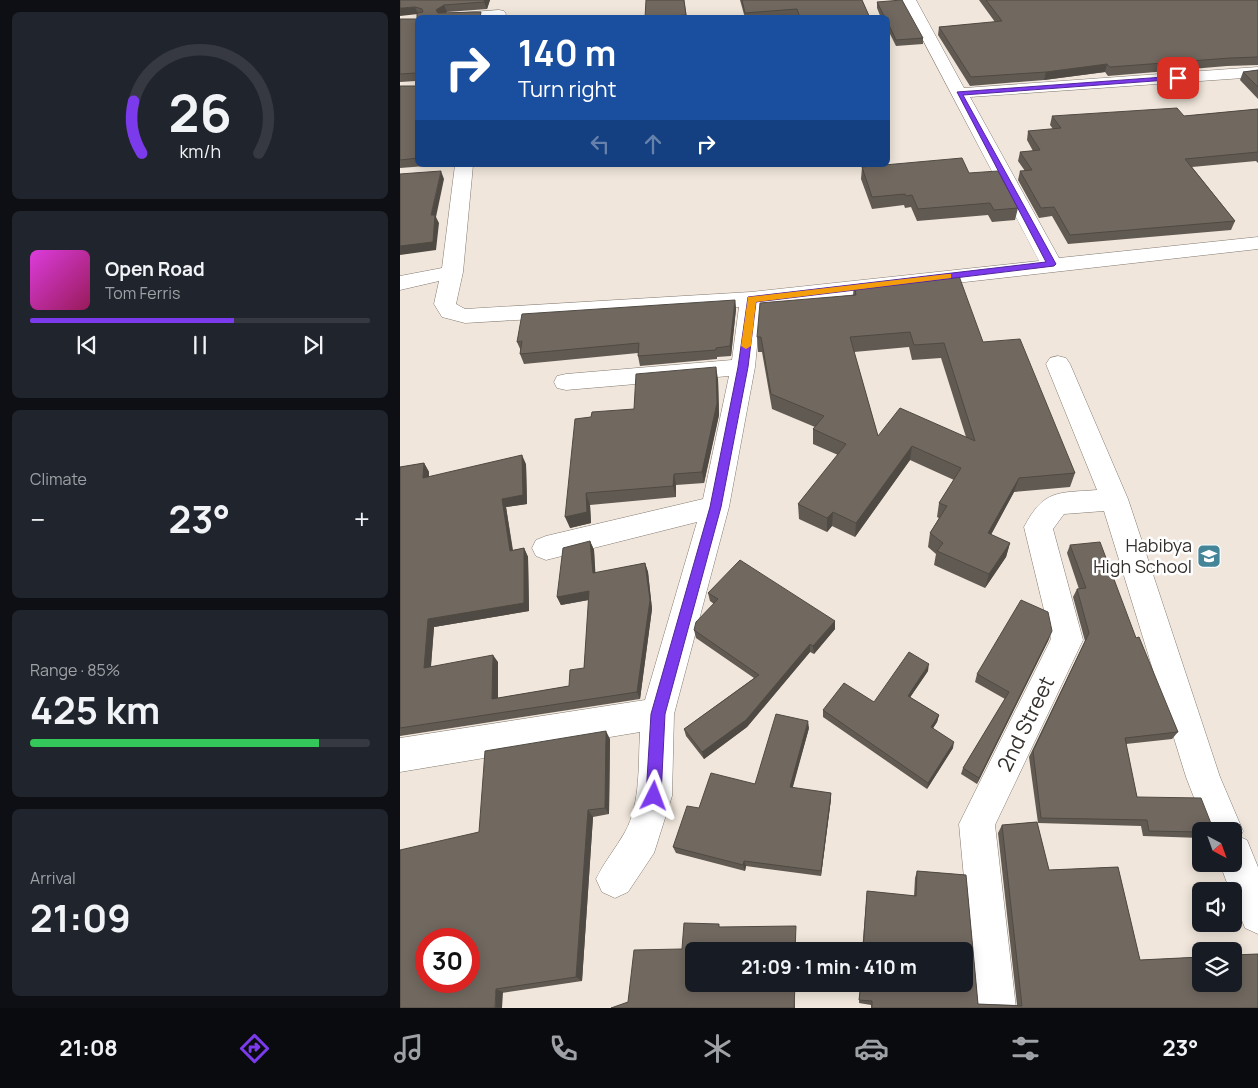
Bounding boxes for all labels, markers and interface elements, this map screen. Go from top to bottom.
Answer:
text: 140 m [518,29,616,77]
icon: right [435,35,500,100]
pin [1157,57,1199,99]
icon: arrive [1164,64,1192,92]
text: Turn right [518,74,616,104]
text: 26 [168,77,232,148]
icon: left [586,130,614,158]
icon: ahead [639,130,667,158]
icon: right [692,130,720,158]
text: km/h [179,139,221,163]
text: Open Road [105,256,205,282]
text: Tom Ferris [105,282,180,304]
icon: previous [73,331,101,359]
icon: pause [186,331,214,359]
icon: next [299,331,327,359]
text: Climate [30,468,87,490]
text: 23° [169,492,230,544]
text: − [30,500,45,538]
text: + [354,500,370,538]
place label: Habibya High School [1093,533,1192,578]
school or university icon: Habibya High School [1196,543,1222,569]
text: Range · 85% [30,659,120,681]
street label: 2nd Street [990,671,1060,776]
text: 425 km [30,683,160,735]
position arrow [627,769,679,821]
north arrow [1192,822,1242,872]
map controls [1192,822,1242,992]
text: Arrival [30,867,76,889]
button: sound [1192,882,1242,932]
text: 21:09 [30,891,131,943]
speed limit sign: 30 [415,928,480,993]
button: layers [1192,942,1242,992]
text: 21:09 · 1 min · 410 m [741,954,917,980]
icon: directions [237,1031,272,1066]
icon: music [391,1031,426,1066]
icon: phone [546,1031,581,1066]
icon: climate [700,1031,735,1066]
icon: car [854,1031,889,1066]
icon: filters [1008,1031,1043,1066]
text: 21:08 [60,1033,118,1063]
text: 23° [1162,1033,1198,1063]

